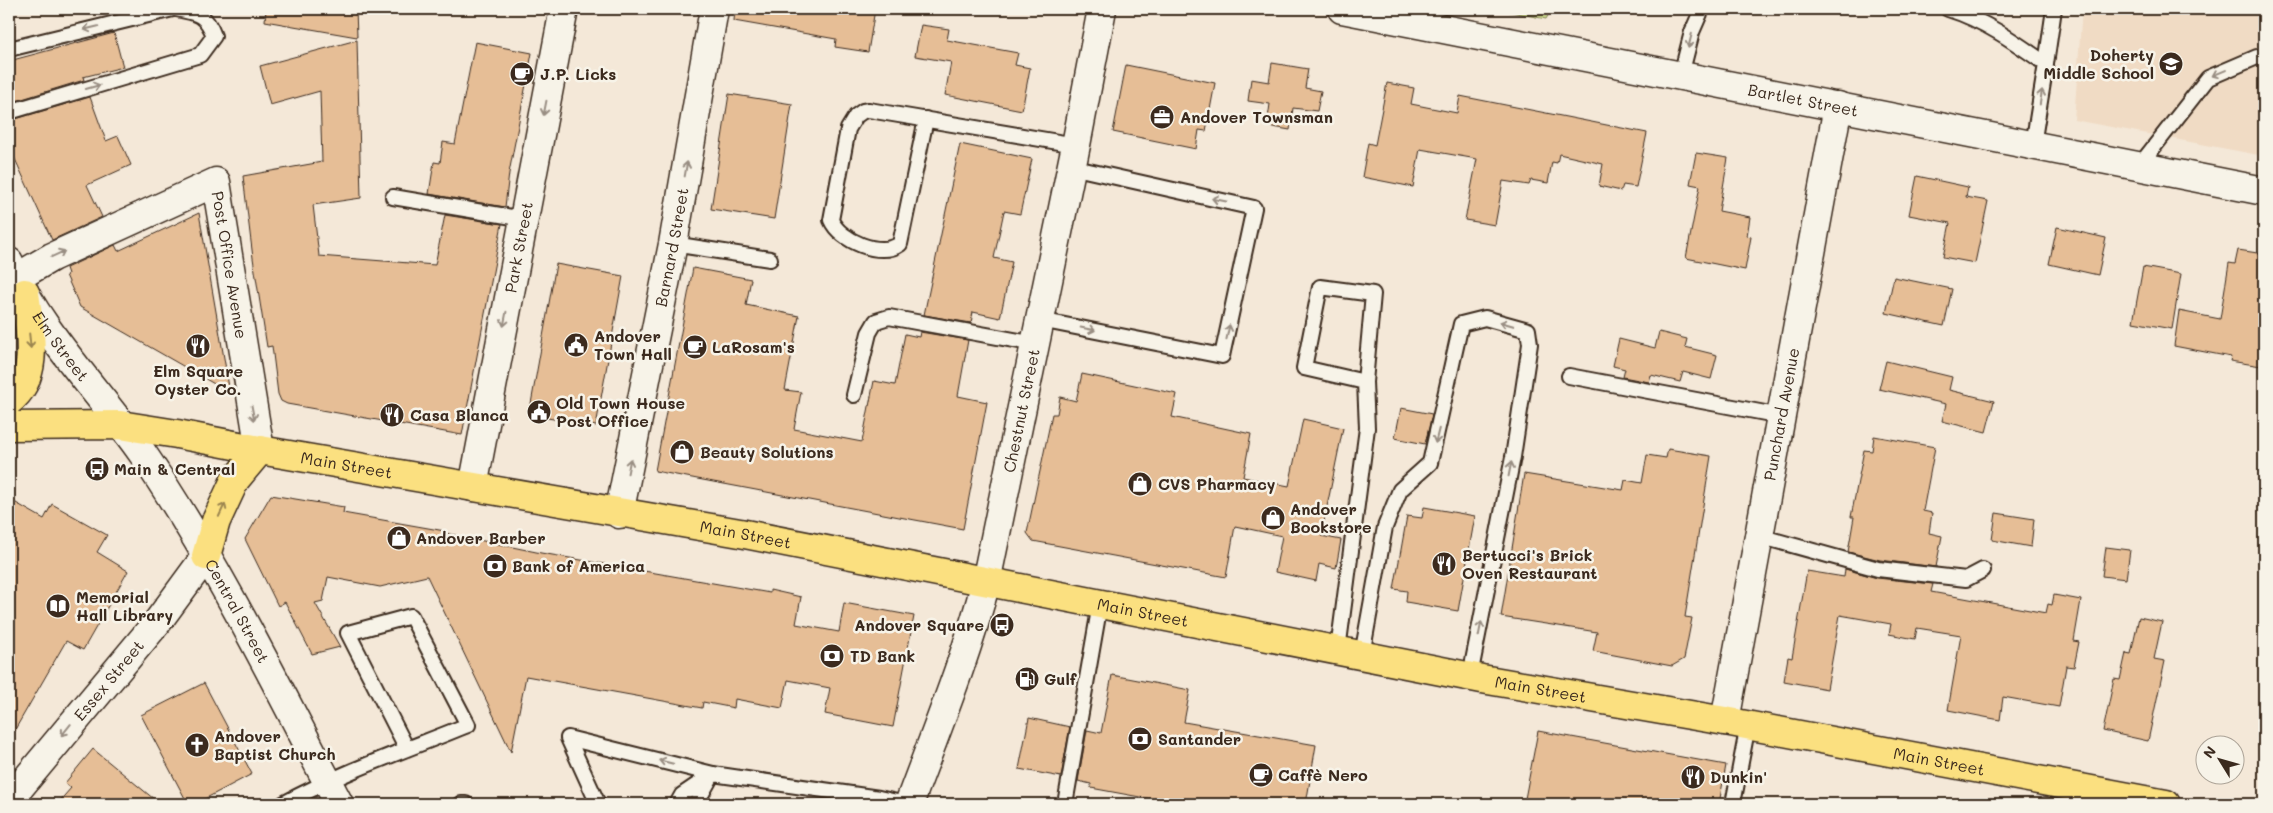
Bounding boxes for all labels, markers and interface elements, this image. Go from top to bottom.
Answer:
one-way arrow [84,24,100,34]
one-way arrow [1684,32,1694,48]
place label: Doherty Middle School [2043,44,2154,83]
school or university icon: Doherty Middle School [2158,51,2184,77]
cafe icon: J.P. Licks [509,61,535,87]
place label: J.P. Licks [540,63,616,84]
one-way arrow [2212,69,2227,79]
street label: Bartlet Street [1746,78,1860,121]
one-way arrow [85,82,101,91]
one-way arrow [2037,89,2047,105]
one-way arrow [540,100,550,116]
office icon: Andover Townsman [1149,104,1175,130]
place label: Andover Townsman [1180,106,1333,127]
one-way arrow [681,161,691,177]
street label: Barnard Street [650,186,693,309]
street label: Post Office Avenue [208,190,253,340]
one-way arrow [1211,195,1227,204]
street label: Park Street [499,200,537,295]
one-way arrow [50,249,65,258]
street label: Elm Street [28,307,94,385]
one-way arrow [500,311,509,327]
one-way arrow [1499,318,1515,328]
one-way arrow [1223,324,1233,340]
place label: Andover Town Hall [594,325,672,364]
one-way arrow [1079,325,1095,335]
public building icon: Andover Town Hall [563,332,589,358]
one-way arrow [25,333,35,349]
restaurant icon: Elm Square Oyster Co. [185,333,211,359]
cafe icon: LaRosam's [682,334,708,360]
place label: LaRosam's [712,336,795,357]
street label: Punchard Avenue [1758,346,1803,482]
street label: Chestnut Street [998,347,1044,474]
place label: Elm Square Oyster Co. [153,360,243,399]
place label: Old Town House Post Office [556,392,685,431]
public building icon: Old Town House Post Office [526,399,552,425]
restaurant icon: Casa Blanca [379,402,405,428]
place label: Casa Blanca [410,404,509,425]
one-way arrow [249,405,258,421]
one-way arrow [1432,428,1441,444]
shop icon: Beauty Solutions [669,439,695,465]
place label: Beauty Solutions [700,441,834,462]
street label: Main Street [299,446,394,483]
bus stop icon: Main & Central [84,456,110,482]
place label: Main & Central [114,458,235,479]
one-way arrow [625,458,634,474]
one-way arrow [1506,462,1516,478]
shop icon: CVS Pharmacy [1127,471,1153,497]
place label: CVS Pharmacy [1158,473,1276,494]
place label: Andover Bookstore [1290,498,1372,537]
one-way arrow [217,503,227,518]
shop icon: Andover Bookstore [1260,505,1286,531]
street label: Main Street [698,515,793,553]
shop icon: Andover Barber [386,525,412,551]
place label: Andover Barber [416,527,545,548]
place label: Bertucci's Brick Oven Restaurant [1462,544,1597,583]
restaurant icon: Bertucci's Brick Oven Restaurant [1431,551,1457,577]
bank icon: Bank of America [482,553,508,579]
street label: Central Street [201,555,275,666]
place label: Bank of America [512,555,645,576]
place label: Memorial Hall Library [76,586,173,625]
library icon: Memorial Hall Library [45,593,71,619]
street label: Main Street [1096,593,1190,631]
bus stop icon: Andover Square [989,612,1015,638]
place label: Andover Square [854,614,984,635]
one-way arrow [1476,621,1486,637]
street label: Essex Street [69,635,148,725]
bank icon: TD Bank [819,643,845,669]
place label: TD Bank [850,645,915,666]
fuel station icon: Gulf [1014,666,1040,692]
place label: Gulf [1044,668,1078,689]
street label: Main Street [1493,670,1588,707]
one-way arrow [60,723,71,736]
place label: Andover Baptist Church [214,725,336,764]
bank icon: Santander [1127,726,1153,752]
place label: Santander [1158,728,1241,749]
church icon: Andover Baptist Church [184,732,210,758]
north arrow [2196,736,2246,786]
street label: Main Street [1892,742,1987,780]
text: N [2198,742,2220,762]
one-way arrow [658,757,674,766]
cafe icon: Caffè Nero [1248,762,1274,788]
place label: Caffè Nero [1278,764,1368,785]
restaurant icon: Dunkin' [1680,764,1706,790]
place label: Dunkin' [1710,766,1767,787]

